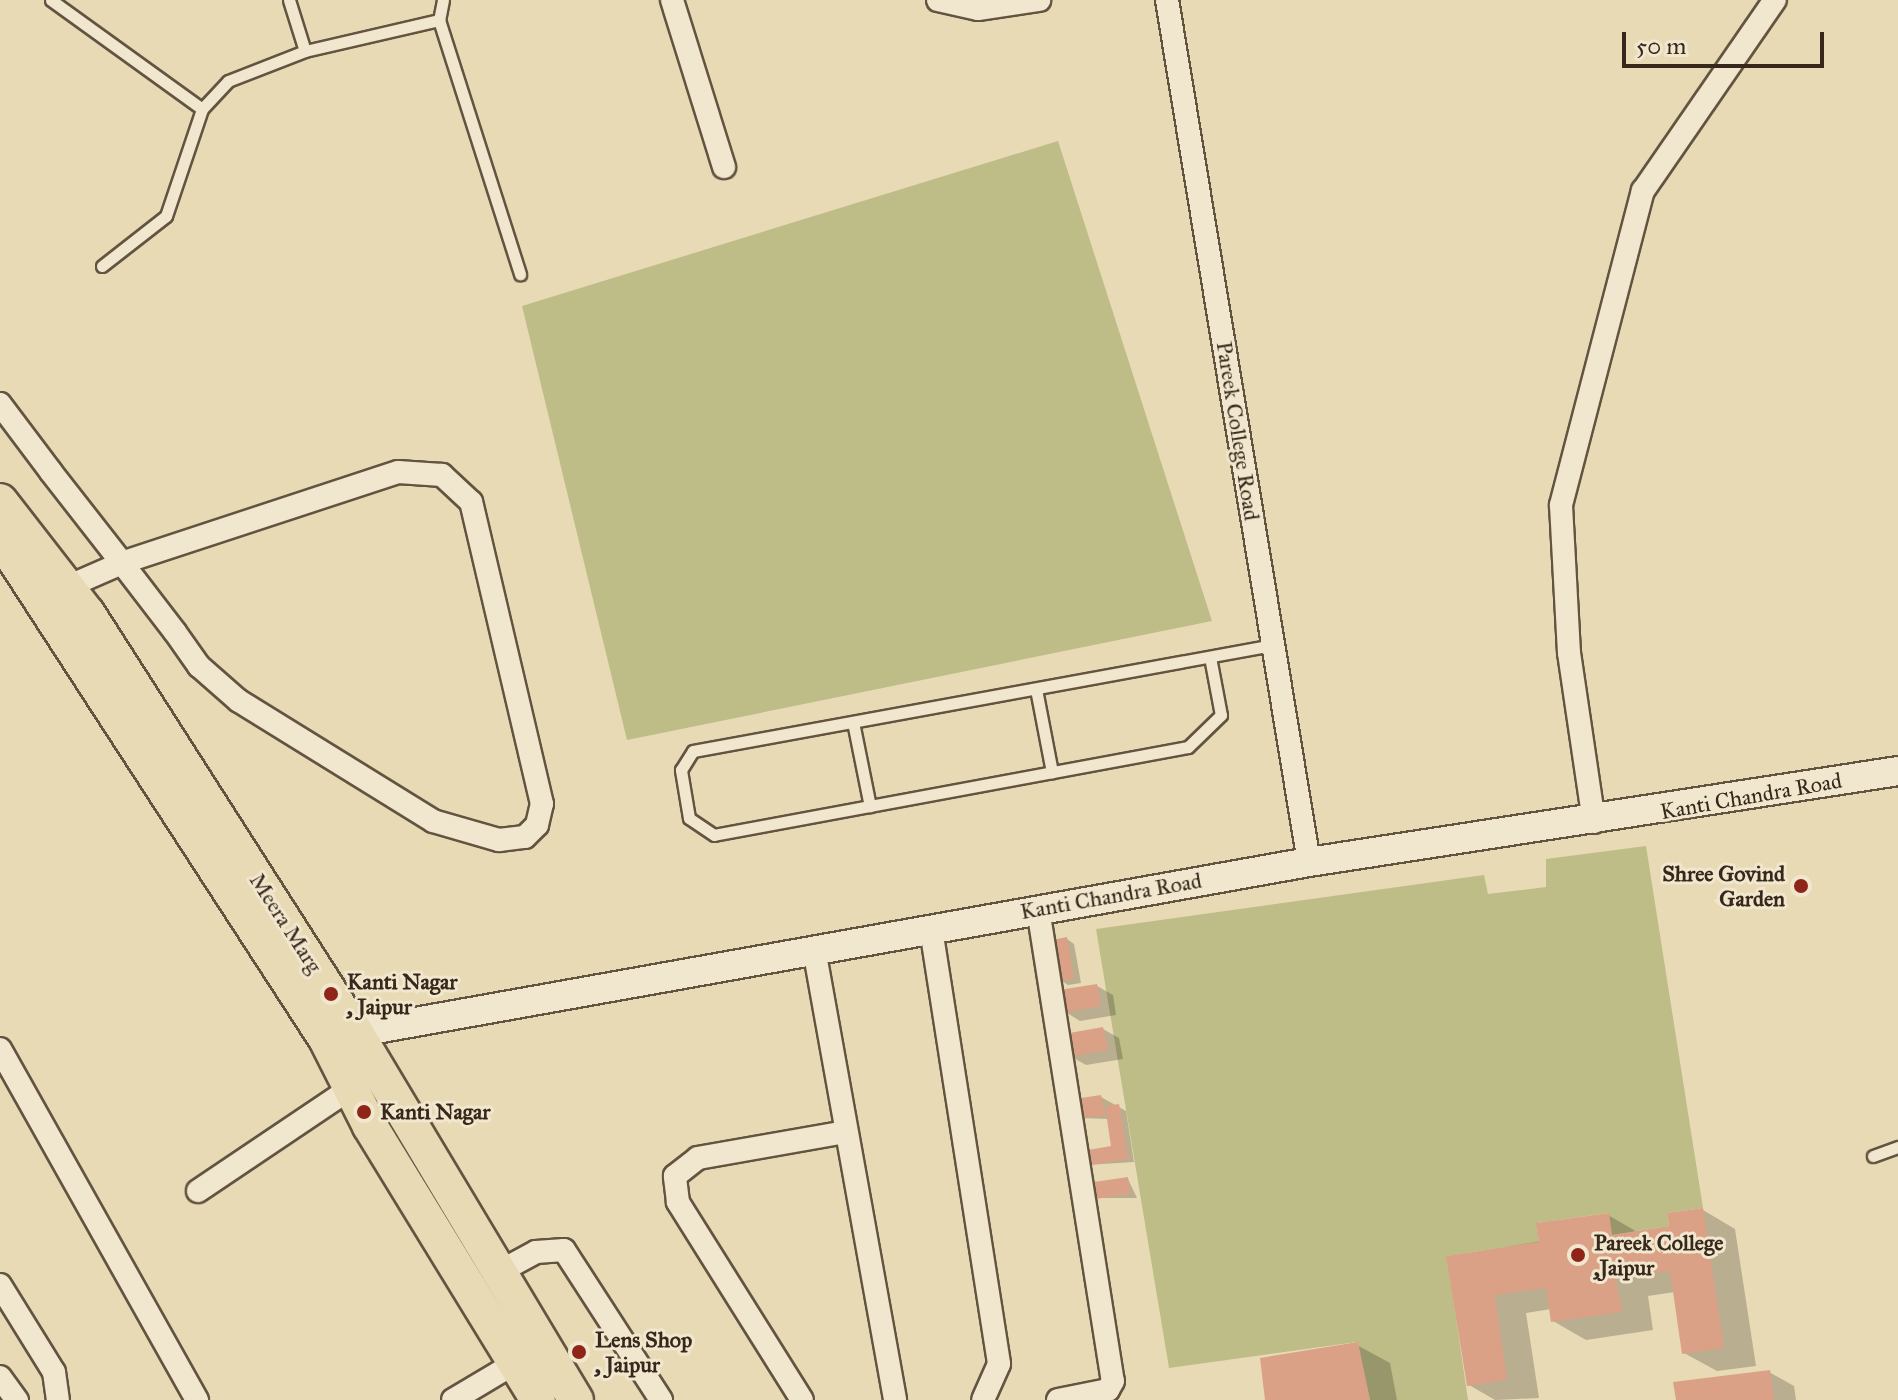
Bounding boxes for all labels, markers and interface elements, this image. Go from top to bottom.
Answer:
scale bar [1626,16,1828,66]
text: 50 m [1636,31,1686,61]
street label: Pareek College Road [1211,340,1265,522]
street label: Kanti Chandra Road [1658,767,1844,825]
place label: Shree Govind Garden [1662,860,1785,912]
street label: Kanti Chandra Road [1018,867,1204,925]
street label: Meera Marg [244,868,328,978]
marker: Shree Govind Garden [1792,877,1810,895]
place label: Kanti Nagar , Jaipur [347,968,458,1020]
marker: Kanti Nagar , Jaipur [322,985,340,1003]
place label: Kanti Nagar [380,1099,491,1125]
marker: Kanti Nagar [355,1103,373,1121]
place label: Pareek College ,Jaipur [1594,1229,1723,1280]
marker: Pareek College ,Jaipur [1569,1246,1587,1264]
place label: Lens Shop , Jaipur [595,1326,692,1378]
marker: Lens Shop , Jaipur [570,1343,588,1361]

